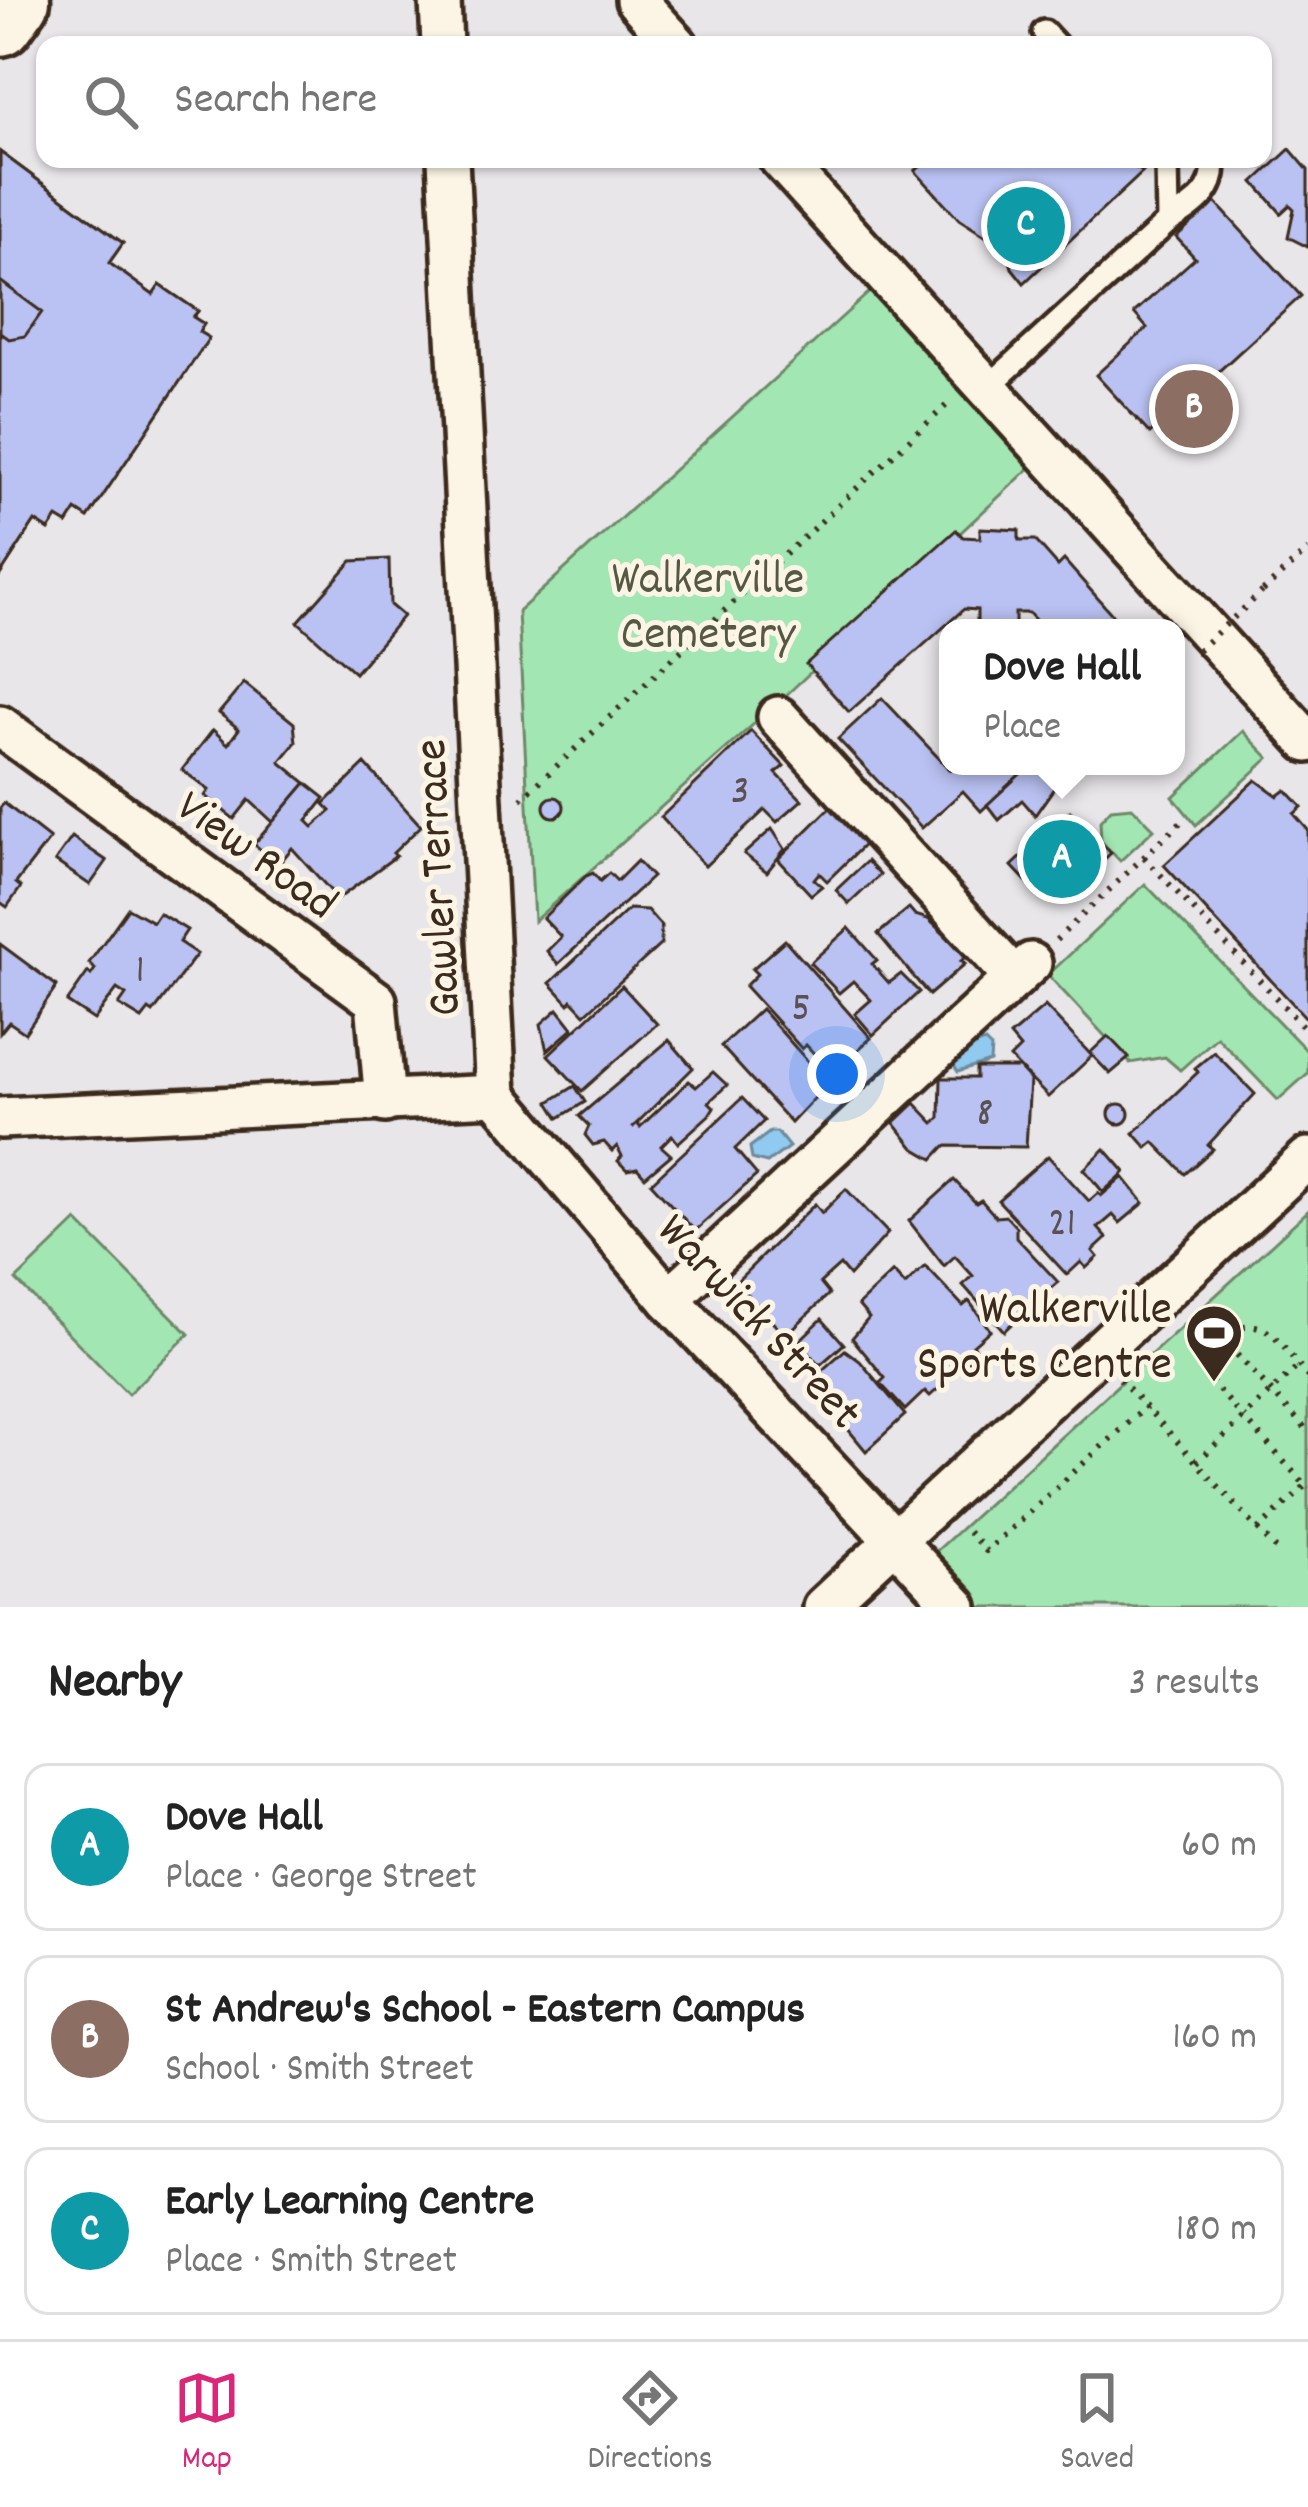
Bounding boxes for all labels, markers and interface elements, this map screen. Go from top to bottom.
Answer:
search box [36,36,1272,168]
icon: search [78,69,144,135]
text: Search here [174,70,377,134]
pin: C [987,181,1065,271]
pin: B [1155,364,1233,454]
park label: Walkerville Cemetery [612,548,804,672]
popup [939,619,1185,775]
text: Dove Hall [983,638,1141,702]
text: Place [983,702,1061,757]
street label: Gawler Terrace [400,737,483,1018]
house number: 3 [731,764,749,824]
street label: View Road [160,776,350,940]
pin: A [1023,814,1101,904]
house number: 1 [135,943,145,1003]
house number: 5 [791,981,811,1041]
your location [807,1044,867,1104]
house number: 8 [977,1086,993,1146]
house number: 21 [1048,1196,1076,1256]
street label: Warwick Street [638,1200,875,1448]
place label: Walkerville Sports Centre [917,1278,1172,1402]
sports icon: Walkerville Sports Centre [1183,1302,1245,1384]
text: Nearby [48,1649,181,1721]
text: 3 results [1129,1658,1260,1713]
text: Dove Hall [165,1788,323,1852]
text: A [79,1820,101,1875]
text: 60 m [1181,1820,1257,1875]
text: Place · George Street [165,1852,477,1907]
text: St Andrew's School - Eastern Campus [165,1980,805,2044]
text: B [81,2012,99,2067]
text: 160 m [1172,2012,1257,2067]
text: School · Smith Street [165,2044,474,2099]
text: Early Learning Centre [165,2172,534,2236]
text: C [80,2204,100,2259]
text: 180 m [1176,2204,1257,2259]
text: Place · Smith Street [165,2236,457,2291]
tab: Map [174,2365,240,2484]
tab: Directions [588,2365,713,2484]
tab: Saved [1060,2365,1134,2484]

